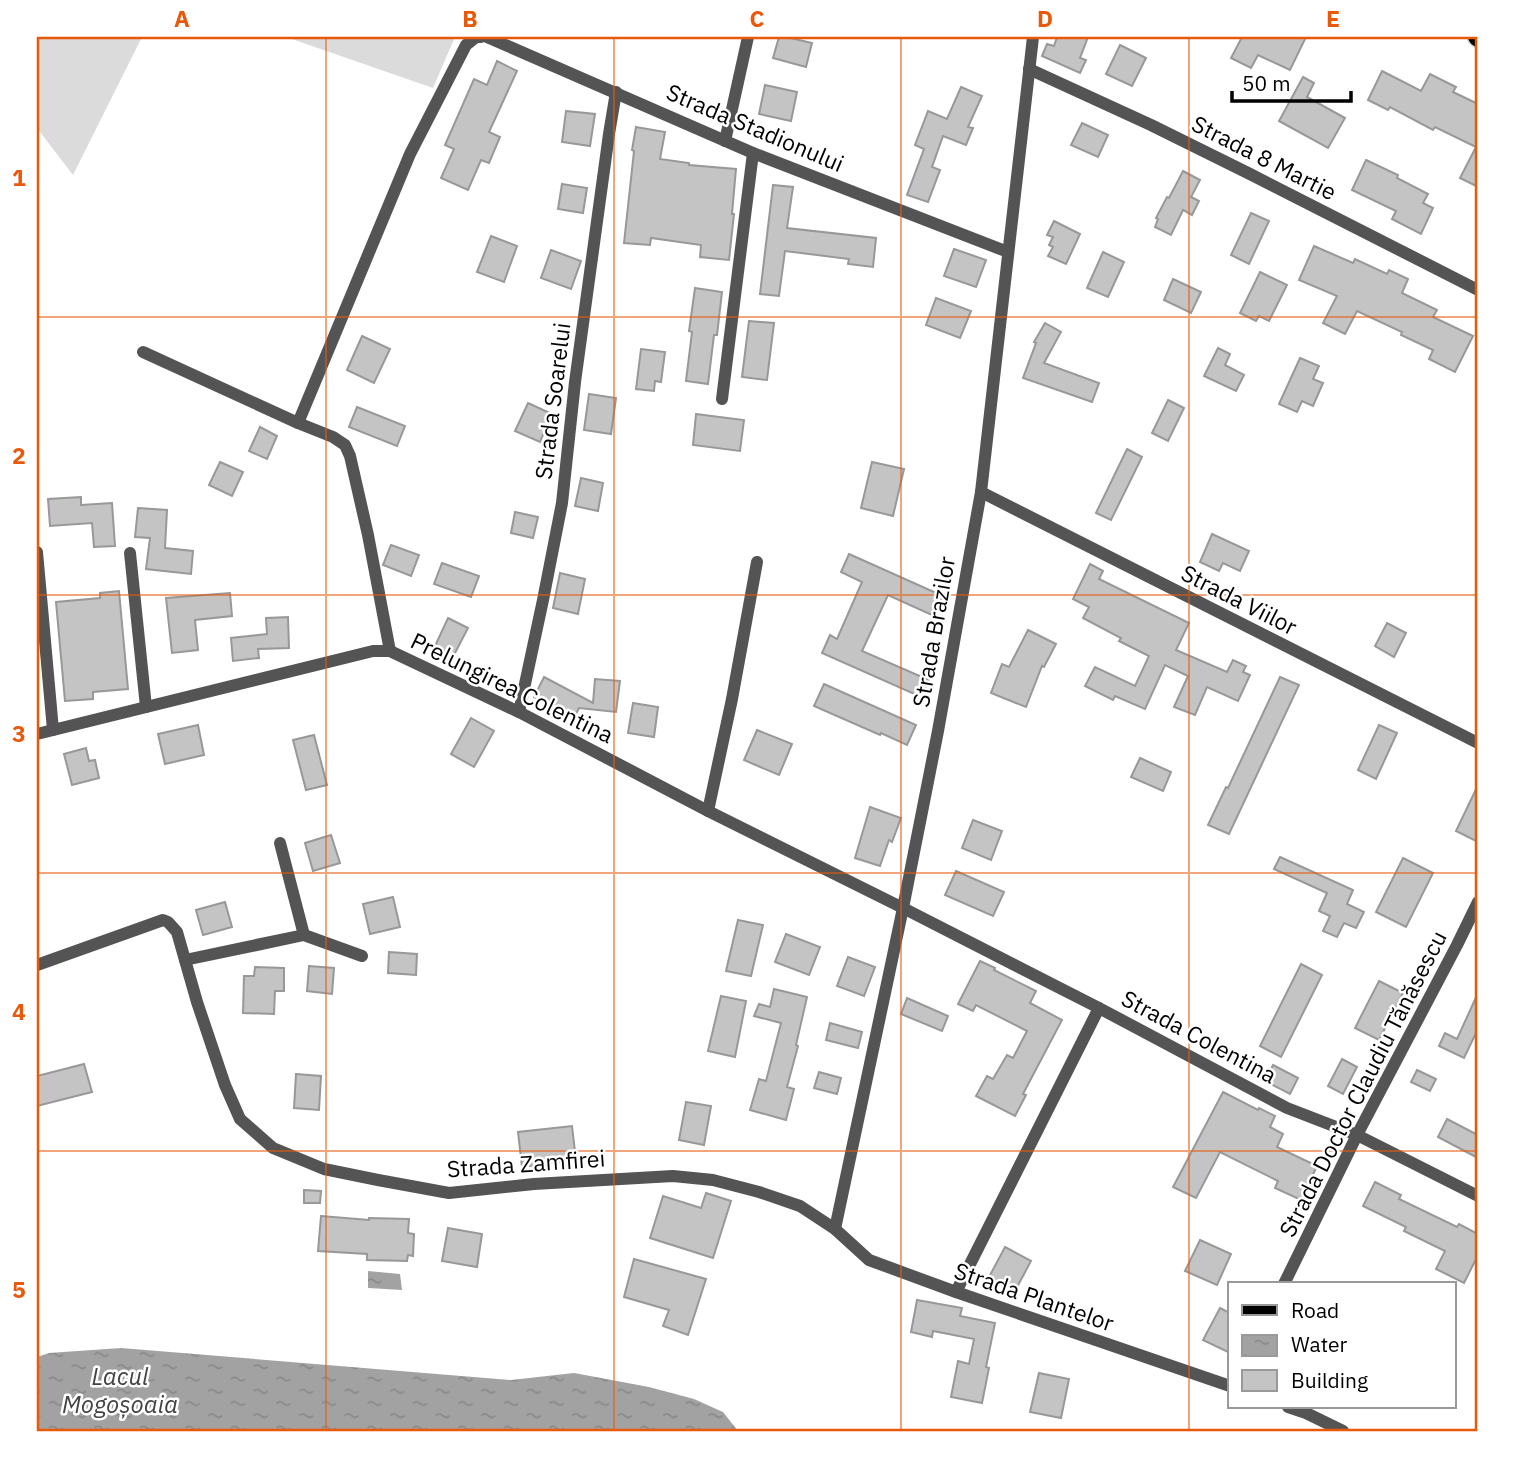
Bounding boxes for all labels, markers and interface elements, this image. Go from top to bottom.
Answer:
text: A [174,3,190,33]
text: B [462,3,478,33]
text: C [750,3,765,33]
text: D [1037,3,1053,33]
text: E [1326,3,1340,33]
scale bar [1232,60,1350,104]
text: 50 m [1242,69,1291,97]
street label: Strada Stadionului [662,76,849,178]
street label: Strada 8 Martie [1187,108,1342,206]
text: 1 [12,162,26,192]
street label: Strada Soarelui [528,321,577,481]
text: 2 [12,440,26,470]
street label: Strada Brazilor [905,553,961,710]
street label: Strada Viilor [1176,557,1303,641]
street label: Prelungirea Colentina [406,625,619,749]
text: 3 [12,718,26,748]
street label: Strada Doctor Claudiu Tănăsescu [1272,925,1453,1242]
street label: Strada Colentina [1117,983,1282,1090]
text: 4 [12,996,26,1026]
street label: Strada Zamfirei [446,1143,606,1183]
street label: Strada Plantelor [951,1255,1119,1338]
text: 5 [12,1274,26,1304]
legend [1228,1282,1456,1408]
text: Road [1291,1296,1339,1324]
text: Water [1291,1330,1348,1358]
water label: Lacul Mogoșoaia [62,1360,178,1420]
text: Building [1291,1366,1368,1394]

